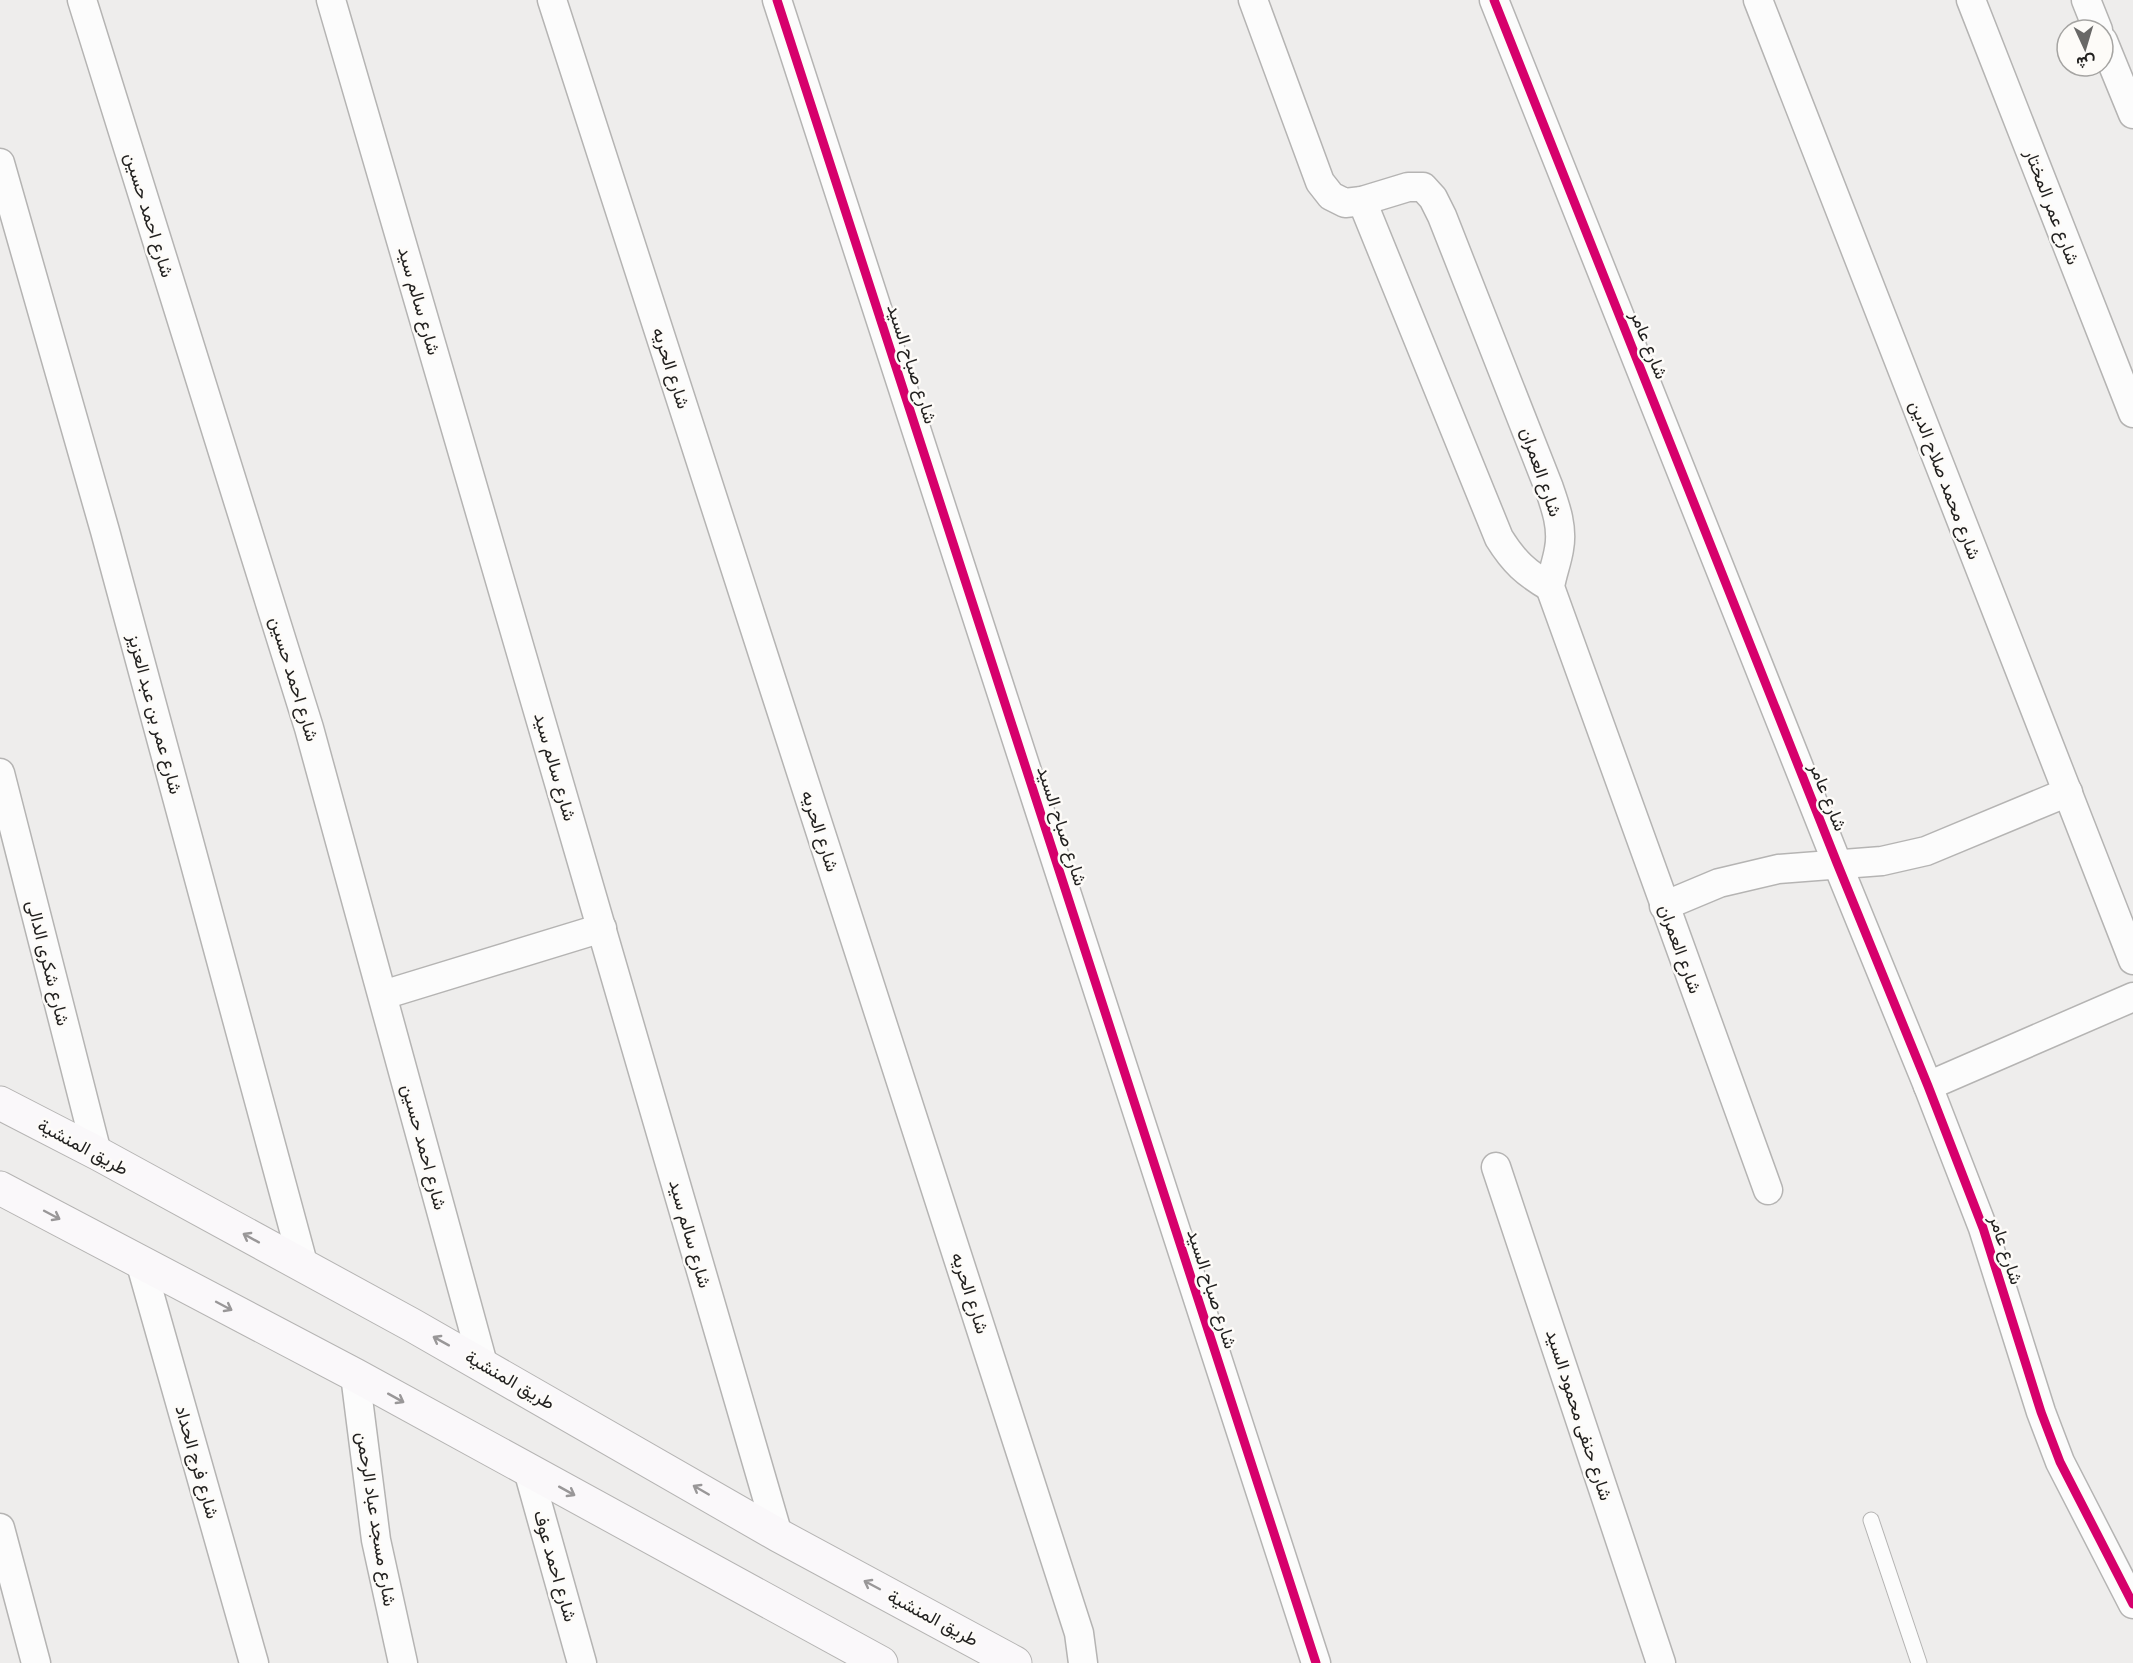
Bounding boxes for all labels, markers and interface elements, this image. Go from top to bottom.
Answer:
north arrow [2055,18,2115,78]
text: ش [2076,52,2096,74]
street label: شارع عمر المختار [2019,145,2085,268]
street label: شارع احمد حسين [119,150,179,280]
street label: شارع سالم سيد [392,244,446,358]
street label: شارع صباح السيد [881,301,943,427]
street label: شارع عامر [1624,306,1674,383]
street label: شارع الحريه [647,324,695,412]
street label: شارع محمد صلاح الدين [1904,397,1986,563]
street label: شارع العمران [1515,424,1567,520]
street label: شارع احمد حسين [264,614,324,744]
street label: شارع عمر بن عبد العزيز [122,630,188,797]
street label: شارع سالم سيد [528,710,582,824]
street label: شارع عامر [1803,758,1853,835]
street label: شارع صباح السيد [1031,763,1093,889]
street label: شارع الحريه [796,787,844,875]
street label: شارع شكرى الدالى [21,898,75,1028]
street label: شارع العمران [1653,901,1707,997]
street label: شارع احمد حسين [396,1082,452,1212]
street label: طريق المنشية [34,1113,133,1180]
street label: شارع سالم سيد [663,1177,717,1291]
one-way arrow [42,1210,60,1221]
street label: شارع عامر [1983,1211,2028,1288]
street label: شارع صباح السيد [1181,1226,1243,1352]
one-way arrow [243,1232,260,1244]
street label: شارع الحريه [946,1249,994,1337]
one-way arrow [215,1301,233,1312]
street label: شارع حنفى محمود السيد [1540,1326,1618,1504]
one-way arrow [433,1335,450,1347]
street label: طريق المنشية [461,1345,559,1414]
one-way arrow [387,1393,405,1404]
street label: شارع فرج الحداد [169,1403,225,1521]
street label: شارع مسجد عباد الرحمن [350,1430,402,1608]
one-way arrow [693,1484,710,1496]
one-way arrow [558,1486,576,1497]
street label: شارع احمد عوف [528,1508,582,1624]
one-way arrow [863,1579,881,1590]
street label: طريق المنشية [884,1584,983,1651]

